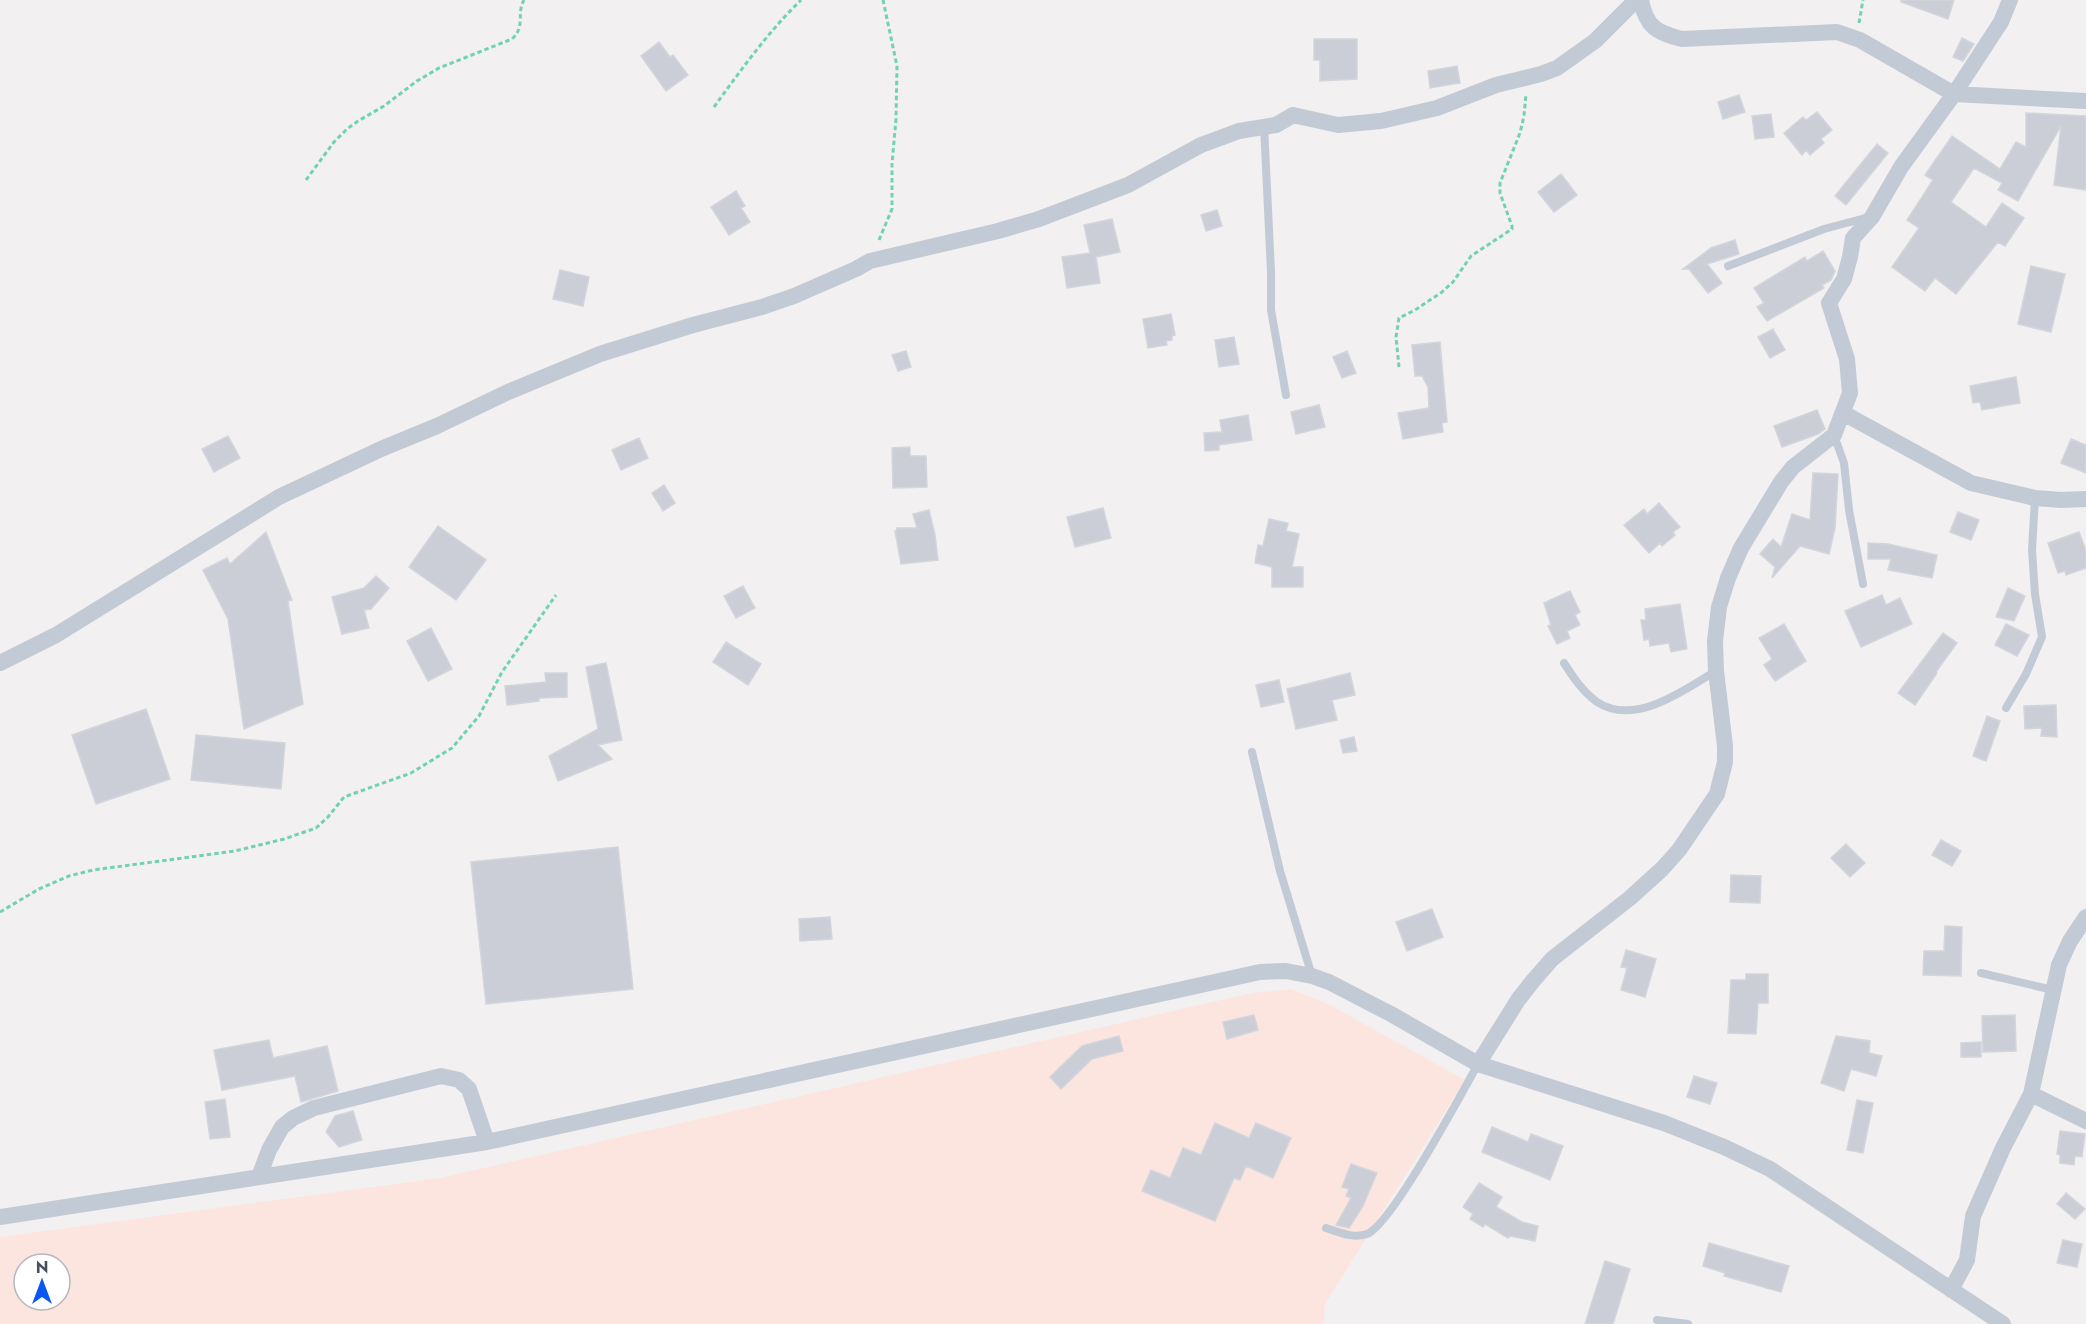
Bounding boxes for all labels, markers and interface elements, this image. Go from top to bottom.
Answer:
north arrow [12,1252,72,1312]
text: N [36,1256,48,1279]

